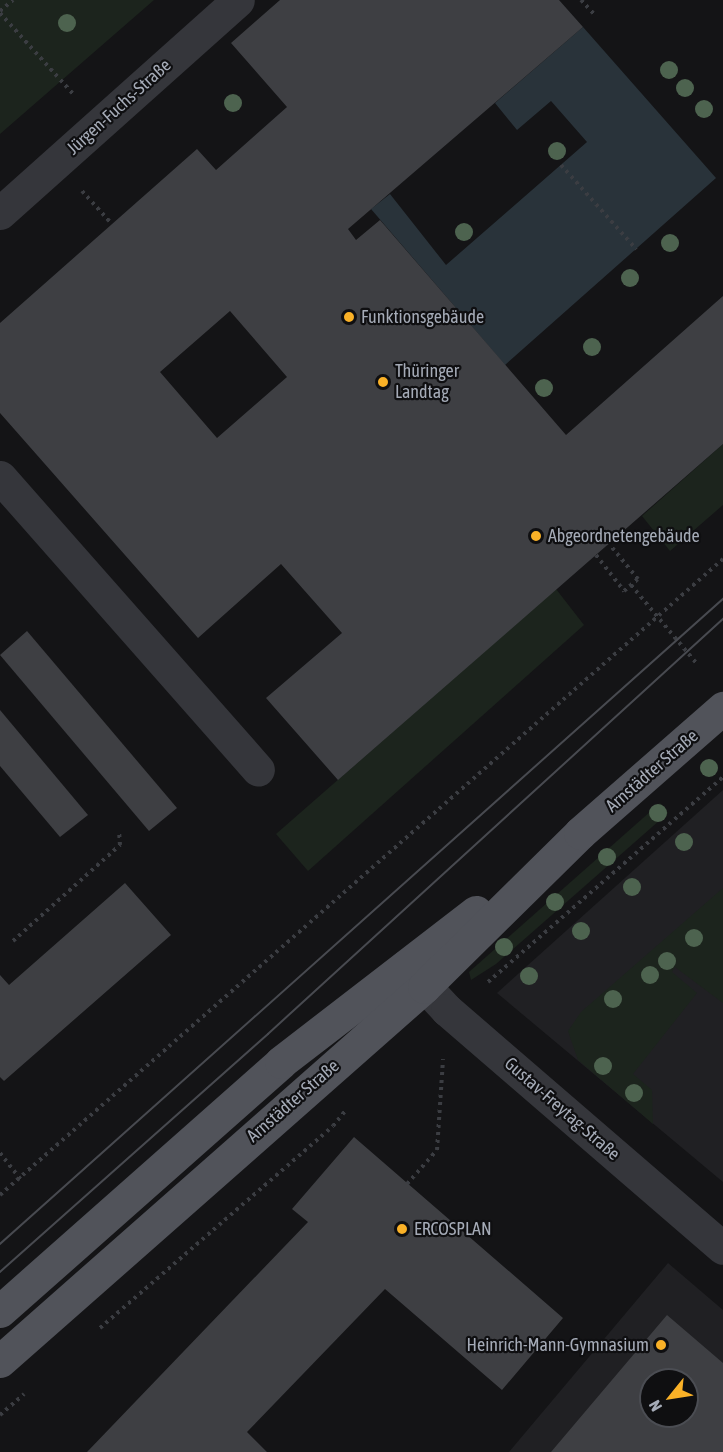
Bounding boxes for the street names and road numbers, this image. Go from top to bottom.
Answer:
street label: Jürgen-Fuchs-Straße [62,55,176,159]
street label: Arnstädter Straße [602,725,702,817]
street label: Gustav-Freytag-Straße [500,1053,624,1165]
street label: Arnstädter Straße [243,1055,343,1147]

